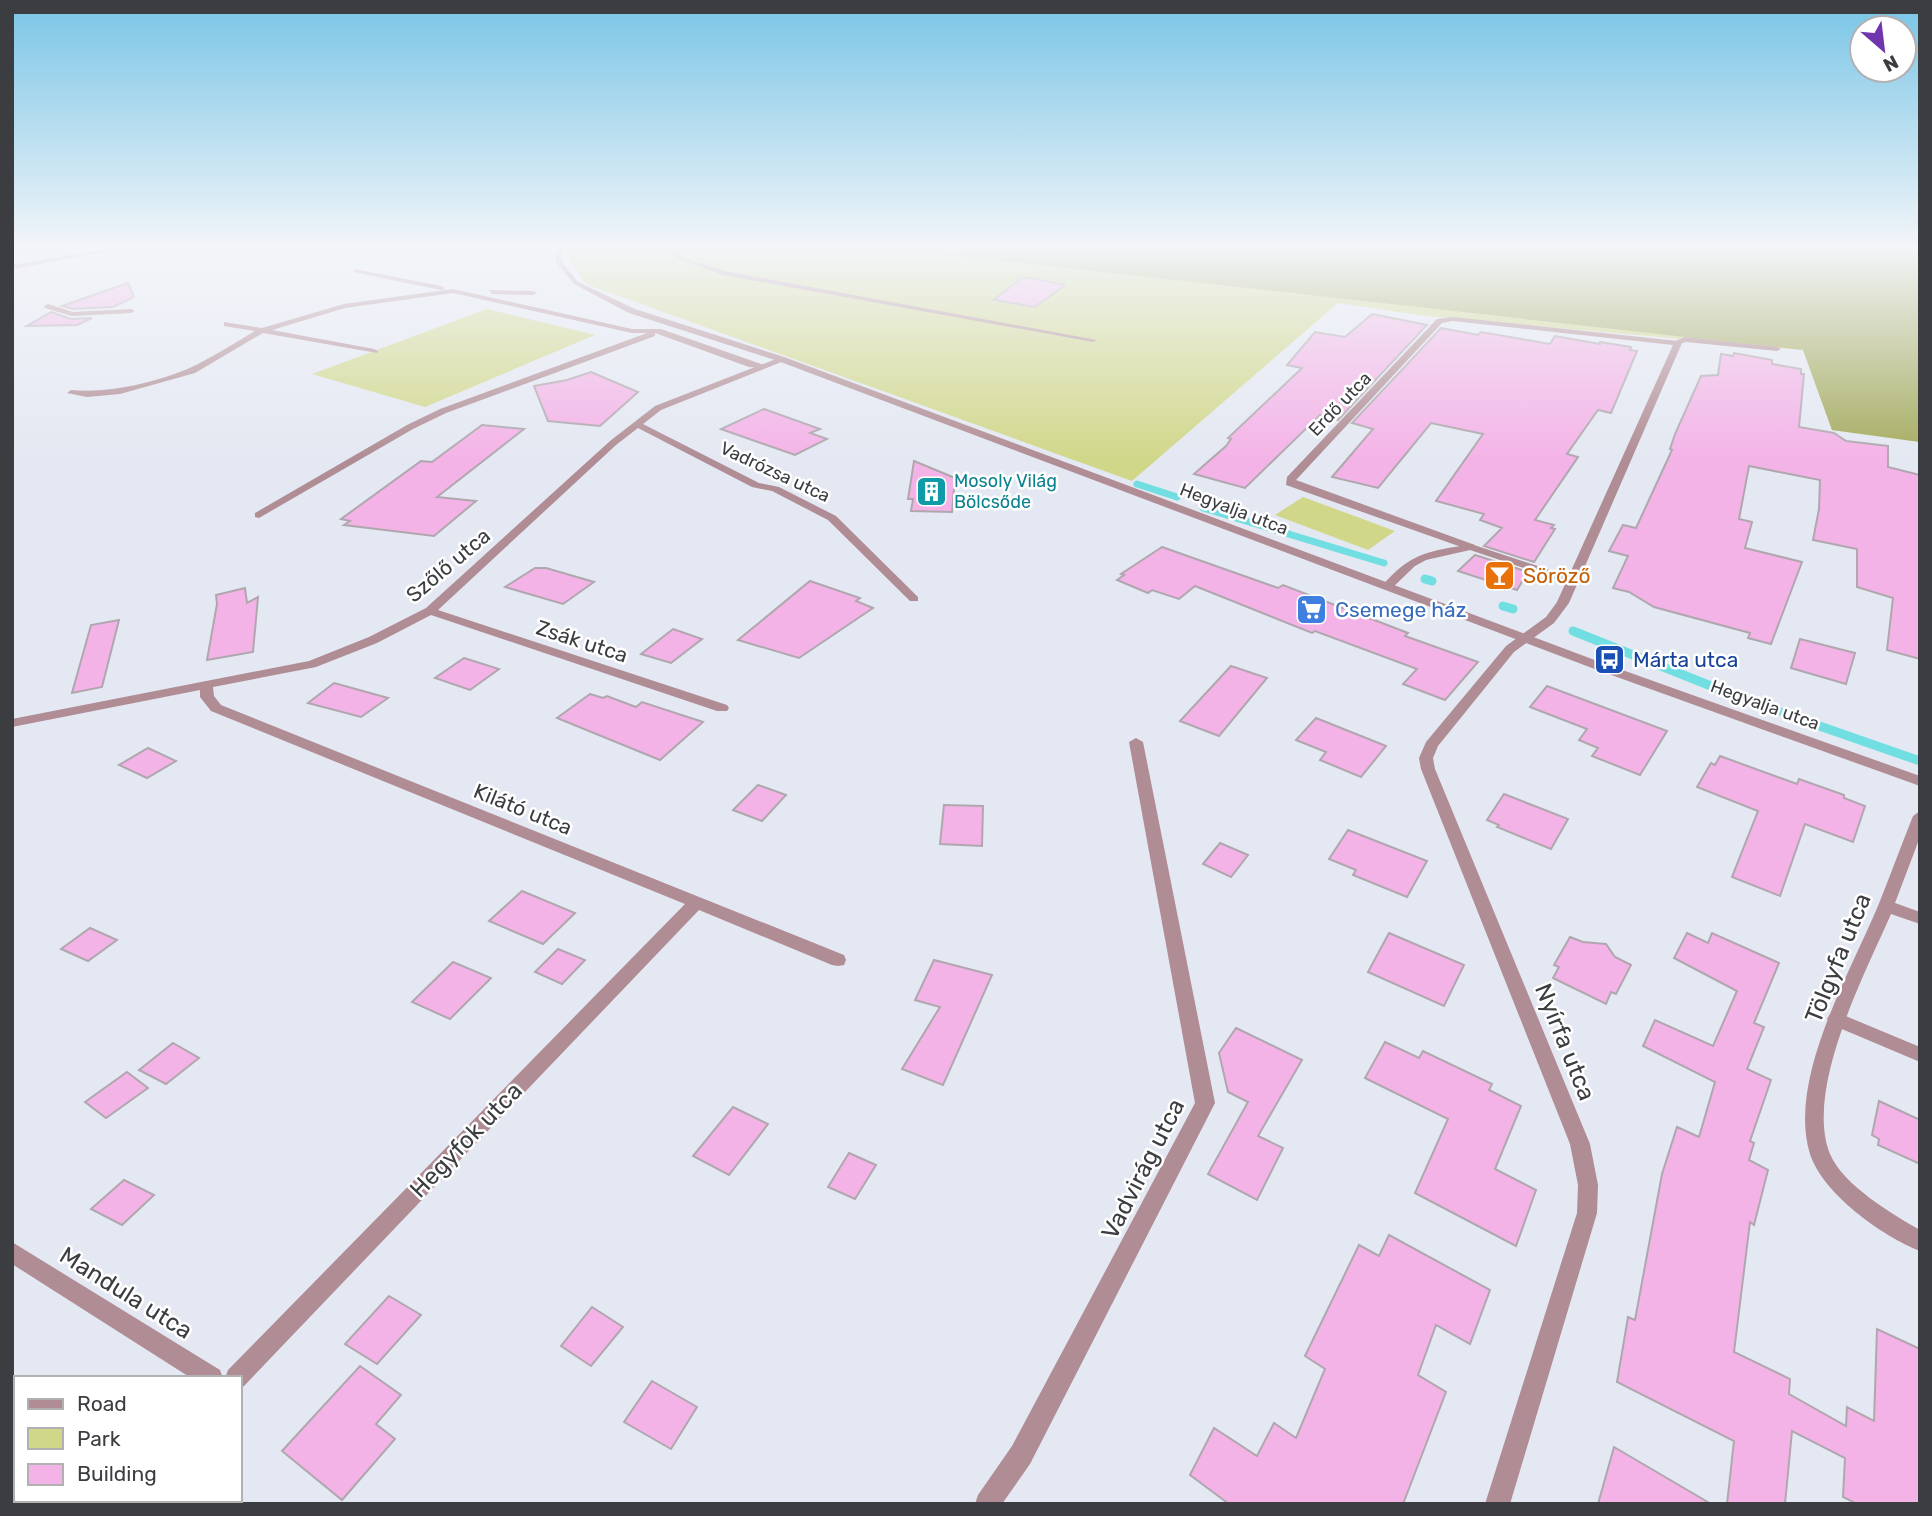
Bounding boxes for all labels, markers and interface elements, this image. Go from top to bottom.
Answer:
north arrow [1848,14,1918,84]
text: N [1879,50,1902,77]
street label: Erdő utca [1304,367,1376,441]
street label: Vadrózsa utca [717,437,833,507]
place label: Mosoly Világ Bölcsőde [954,470,1057,513]
building icon: Mosoly Világ Bölcsőde [914,474,948,508]
street label: Hegyalja utca [1177,478,1291,540]
street label: Szőlő utca [401,523,495,607]
bar icon: Söröző [1483,558,1517,592]
place label: Söröző [1523,563,1590,588]
supermarket icon: Csemege ház [1295,592,1329,626]
place label: Csemege ház [1335,597,1466,622]
street label: Zsák utca [533,614,631,668]
bus stop icon: Márta utca [1593,642,1627,676]
place label: Márta utca [1633,647,1738,672]
street label: Hegyalja utca [1708,675,1822,735]
street label: Kilátó utca [470,778,576,840]
street label: Tölgyfa utca [1799,889,1877,1027]
street label: Nyírfa utca [1529,980,1601,1104]
street label: Hegyfok utca [404,1077,528,1203]
street label: Vadvirág utca [1096,1094,1190,1244]
street label: Mandula utca [55,1241,197,1345]
legend [14,1376,242,1502]
text: Road [77,1391,127,1416]
text: Park [77,1426,121,1451]
text: Building [77,1461,157,1486]

